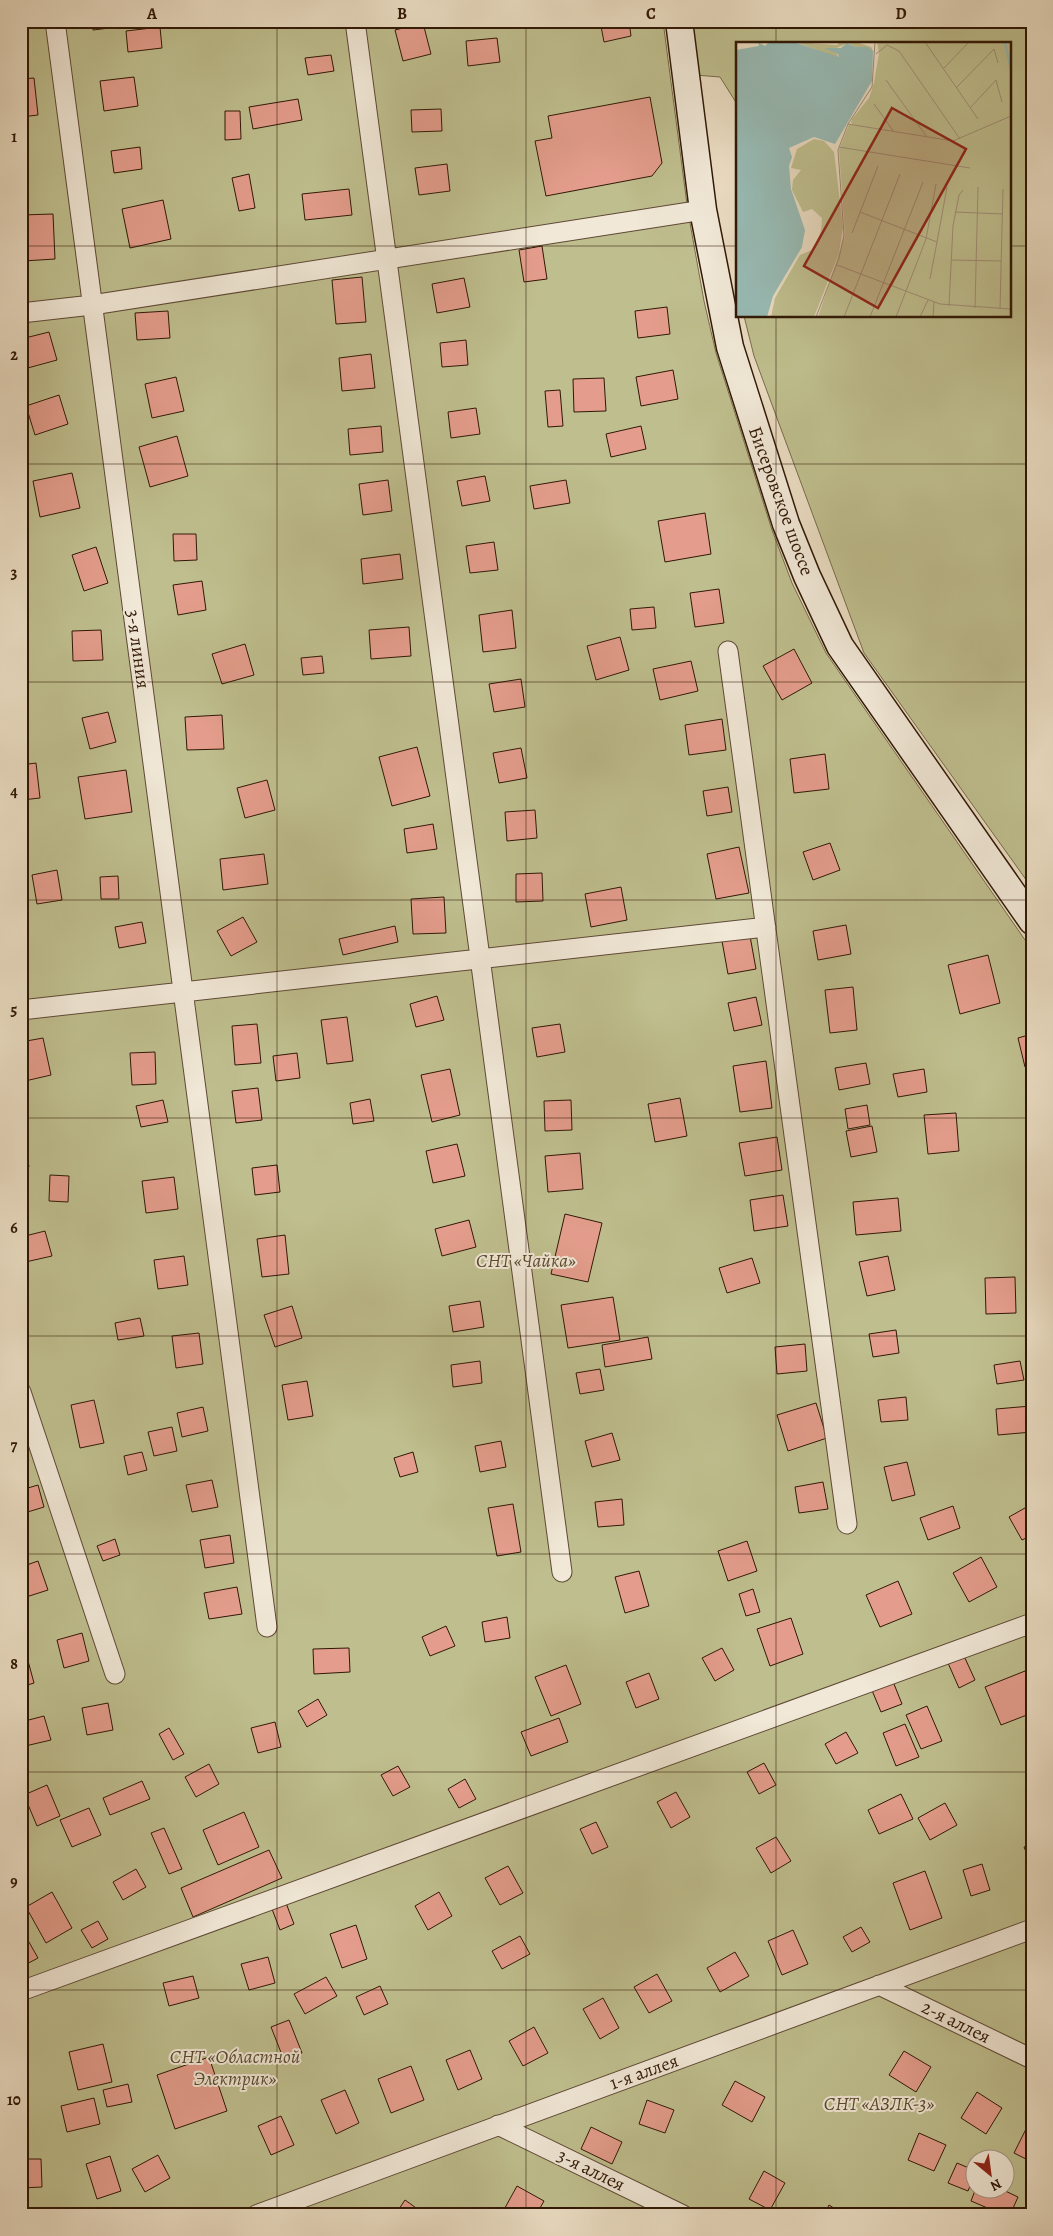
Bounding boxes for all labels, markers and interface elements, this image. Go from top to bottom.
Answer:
text: A [146,3,158,25]
text: B [397,3,407,25]
text: C [646,3,656,25]
text: D [895,3,907,25]
inset map [736,42,1010,318]
text: 1 [11,126,17,148]
text: 2 [10,344,18,366]
street label: Бисеровское шоссе [742,423,820,579]
text: 3 [11,562,18,584]
street label: 3-я линия [120,608,156,690]
text: 4 [10,781,18,803]
text: 5 [11,999,18,1021]
text: 6 [10,1217,18,1239]
park label: СНТ «Чайка» [476,1248,576,1274]
text: 7 [11,1435,18,1457]
text: 8 [10,1653,18,1675]
text: 9 [10,1871,18,1893]
street label: 2-я аллея [917,1994,995,2050]
park label: СНТ «Областной Электрик» [170,2044,300,2092]
street label: 1-я аллея [606,2048,682,2096]
text: 10 [7,2089,21,2111]
park label: СНТ «АЗЛК-3» [824,2091,934,2117]
street label: 3-я аллея [553,2142,629,2198]
north arrow [966,2148,1016,2198]
text: N [987,2174,1005,2196]

